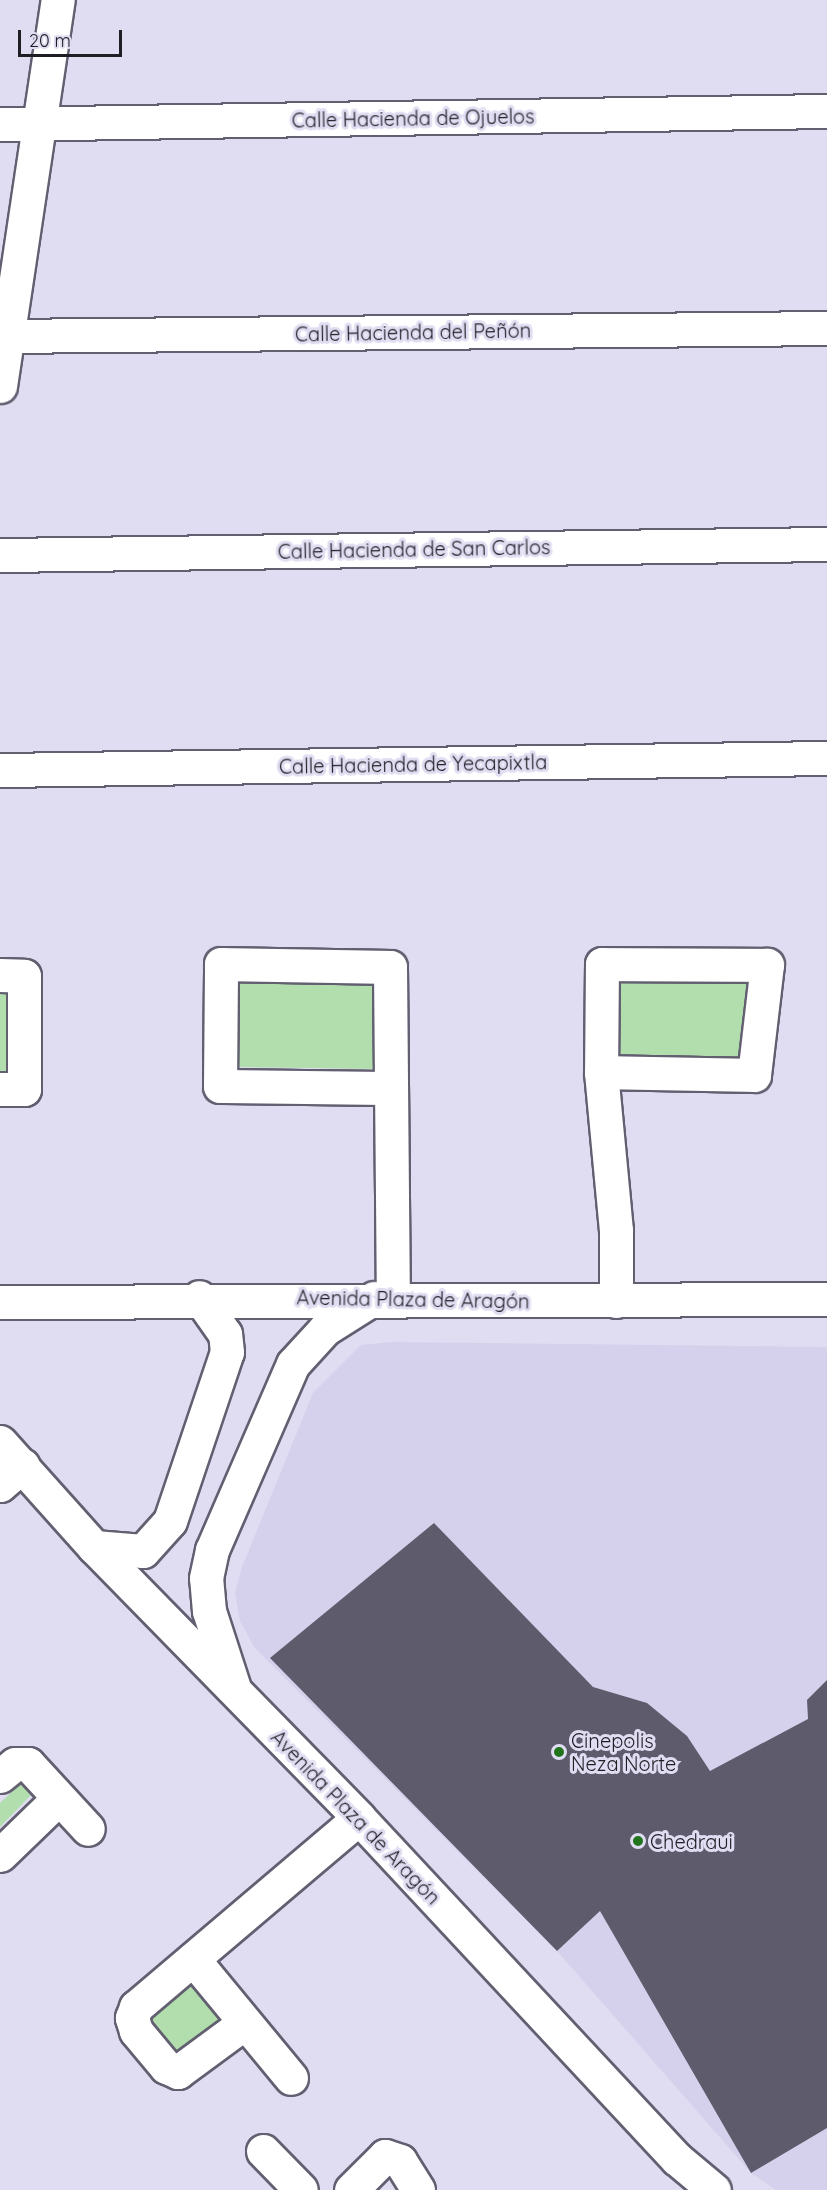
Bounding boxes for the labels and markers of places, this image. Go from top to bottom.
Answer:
place label: Cinepolis Neza Norte [571,1728,676,1775]
marker: Cinepolis Neza Norte [552,1745,566,1759]
place label: Chedraui [650,1829,733,1853]
marker: Chedraui [631,1834,645,1848]

